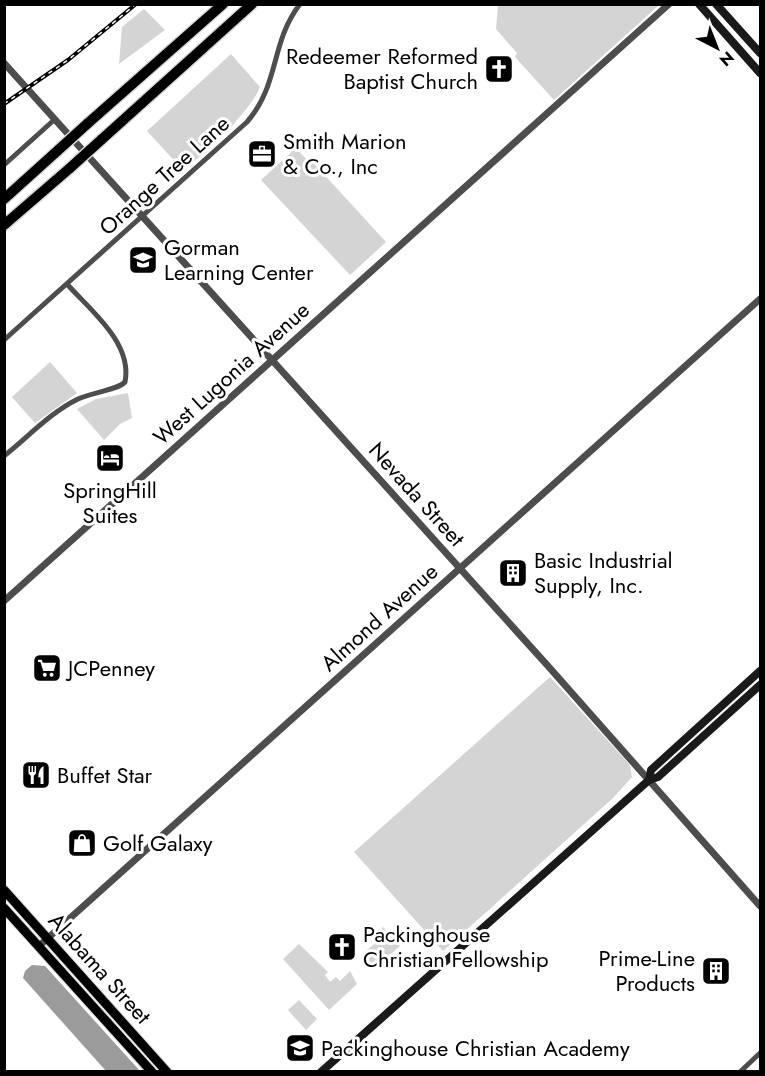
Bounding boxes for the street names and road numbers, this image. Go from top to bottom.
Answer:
street label: Orange Tree Lane [92,108,236,242]
street label: West Lugonia Avenue [146,294,316,452]
street label: Nevada Street [361,435,473,554]
street label: Almond Avenue [313,556,445,678]
street label: Alabama Street [41,905,159,1031]

